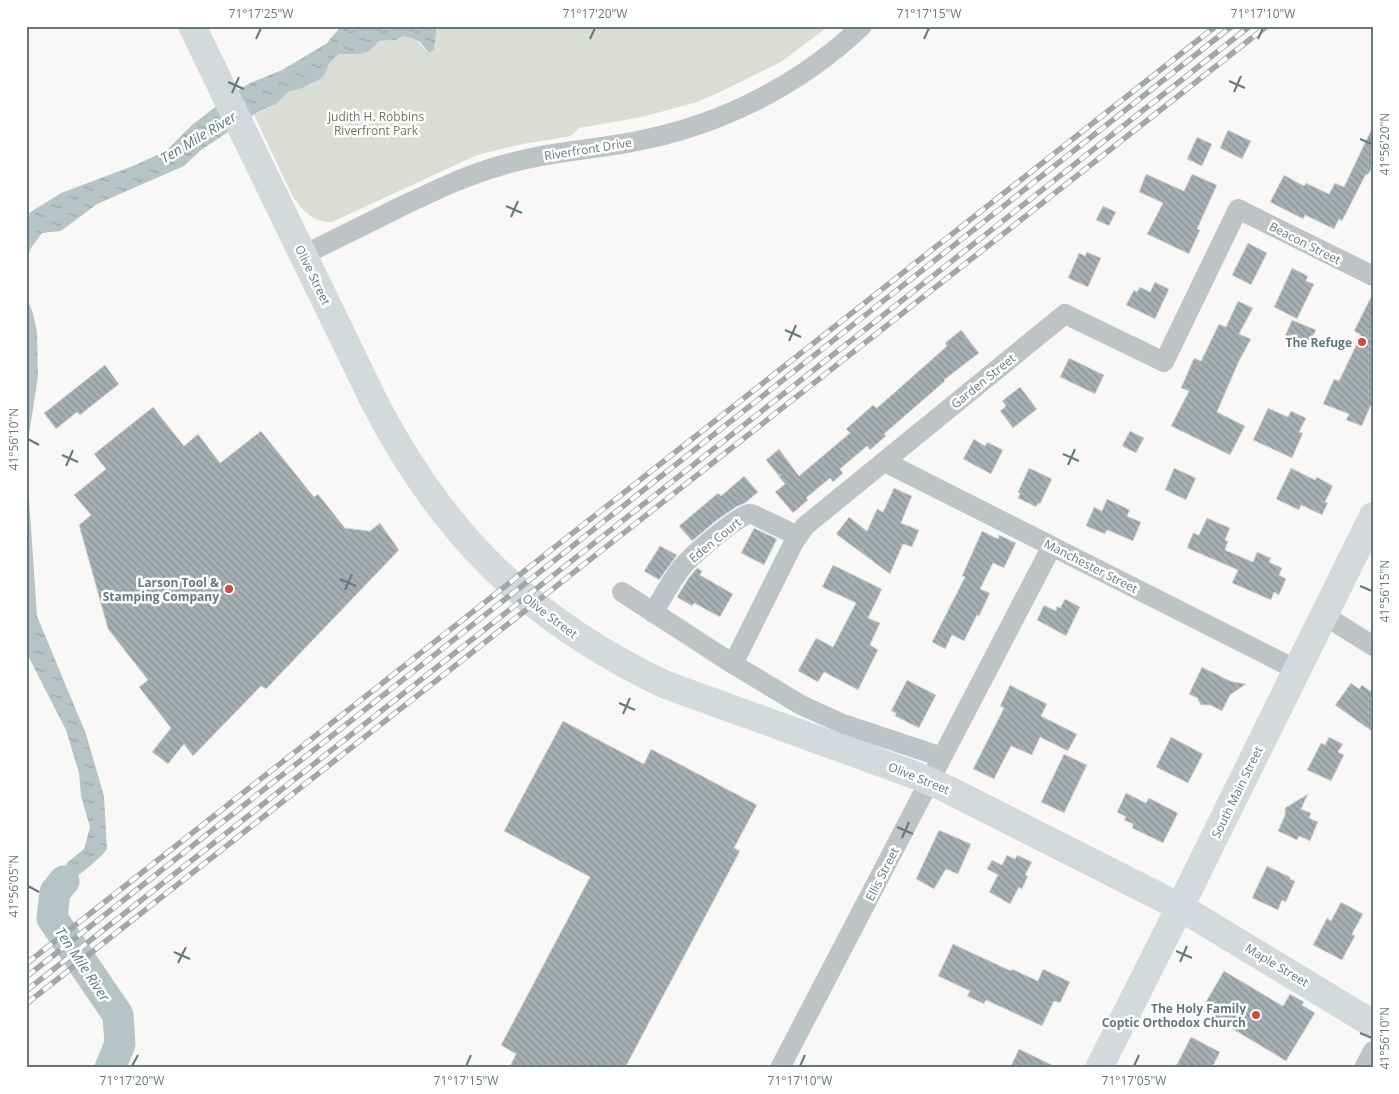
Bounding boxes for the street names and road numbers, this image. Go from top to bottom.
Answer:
street label: Riverfront Drive [543,134,633,164]
street label: Beacon Street [1266,218,1344,268]
street label: Olive Street [291,242,335,308]
street label: Garden Street [947,350,1019,412]
street label: Eden Court [685,514,745,566]
street label: Manchester Street [1041,535,1141,597]
street label: Olive Street [519,590,581,642]
street label: South Main Street [1207,743,1267,841]
street label: Olive Street [886,758,952,798]
street label: Ellis Street [861,844,903,904]
street label: Maple Street [1242,939,1312,991]

